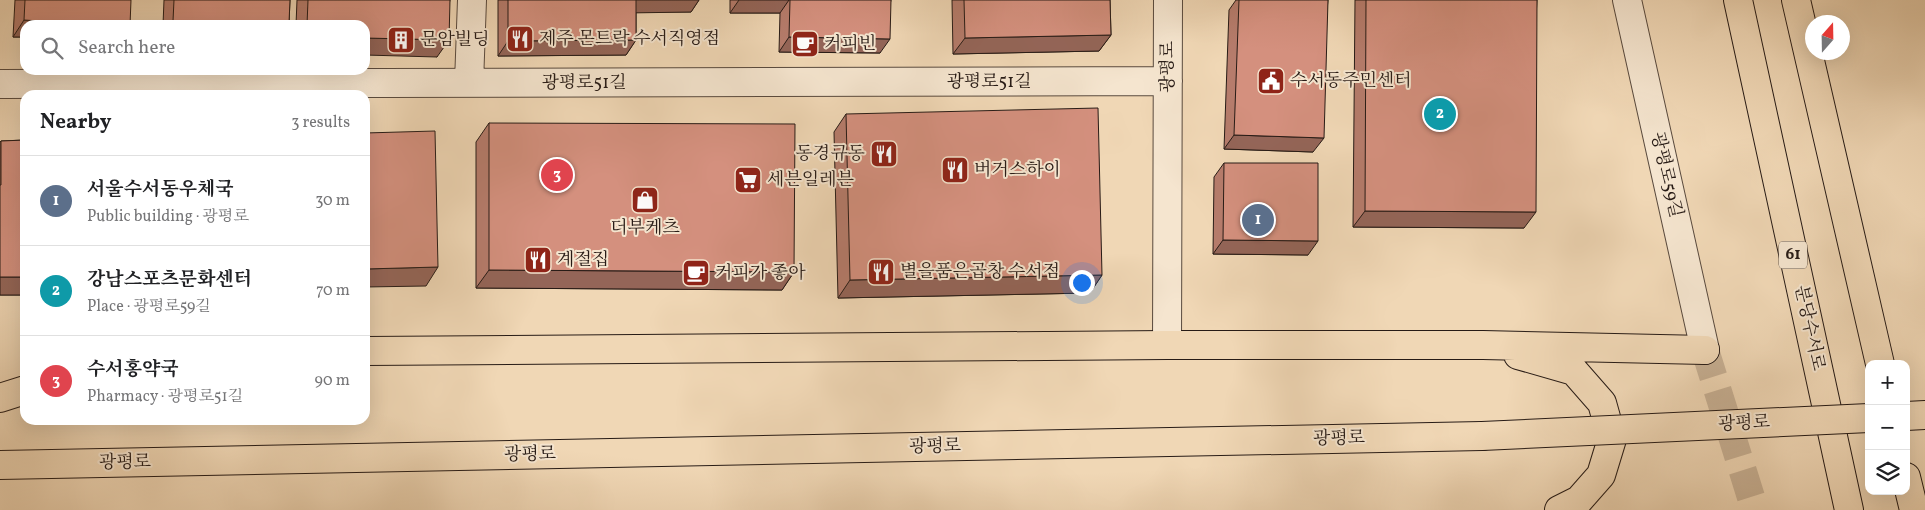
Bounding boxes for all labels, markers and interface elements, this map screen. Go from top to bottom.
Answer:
north arrow [1805,15,1850,60]
search box [20,20,370,75]
restaurant icon: 제주 몬트락 수서직영점 [505,24,535,54]
building icon: 문암빌딩 [386,25,416,55]
place label: 제주 몬트락 수서직영점 [539,27,720,52]
place label: 문암빌딩 [420,28,490,53]
cafe icon: 커피빈 [790,29,820,59]
place label: 커피빈 [824,32,876,57]
icon: search [38,34,66,62]
text: Search here [78,35,175,61]
street label: 광평로 [1156,41,1181,93]
public building icon: 수서동주민센터 [1256,66,1286,96]
place label: 수서동주민센터 [1290,69,1412,94]
street label: 광평로51길 [946,70,1032,95]
street label: 광평로51길 [541,71,627,96]
pin: 2 [1424,95,1456,133]
text: Nearby [40,108,111,137]
text: 3 results [291,112,350,134]
street label: 광평로59길 [1644,130,1688,220]
restaurant icon: 동경규동 [869,139,899,169]
place label: 동경규동 [795,142,865,167]
restaurant icon: 버거스하이 [940,155,970,185]
pin: 3 [541,156,573,194]
place label: 버거스하이 [974,158,1061,183]
supermarket icon: 세븐일레븐 [733,165,763,195]
place label: 세븐일레븐 [767,168,855,193]
text: 서울수서동우체국 [87,177,234,203]
shop icon: 더부케츠 [630,185,660,215]
text: 1 [53,190,59,212]
text: 30 m [315,190,350,212]
pin: 1 [1242,201,1274,239]
text: Public building · 광평로 [87,206,249,228]
place label: 더부케츠 [610,216,680,241]
road number: 61 [1779,242,1807,268]
restaurant icon: 계절집 [523,245,553,275]
place label: 계절집 [557,248,609,273]
restaurant icon: 별을품은곱창 수서점 [866,257,896,287]
cafe icon: 커피가 좋아 [681,258,711,288]
place label: 별을품은곱창 수서점 [900,260,1060,285]
place label: 커피가 좋아 [715,261,806,286]
text: 강남스포츠문화센터 [87,267,252,293]
your location [1069,270,1095,296]
text: 2 [52,280,60,302]
text: 70 m [316,280,350,302]
street label: 분당수서로 [1788,283,1830,373]
text: Place · 광평로59길 [87,296,211,318]
text: 수서홍약국 [87,357,179,383]
map controls [1865,360,1910,495]
button: + [1865,360,1910,405]
text: 3 [52,370,60,392]
text: 90 m [314,370,350,392]
text: Pharmacy · 광평로51길 [87,386,243,408]
button: − [1865,405,1910,450]
street label: 광평로 [1717,410,1771,438]
street label: 광평로 [1313,426,1365,452]
street label: 광평로 [909,434,961,460]
street label: 광평로 [504,442,556,468]
street label: 광평로 [99,450,151,476]
button: layers [1865,450,1910,495]

